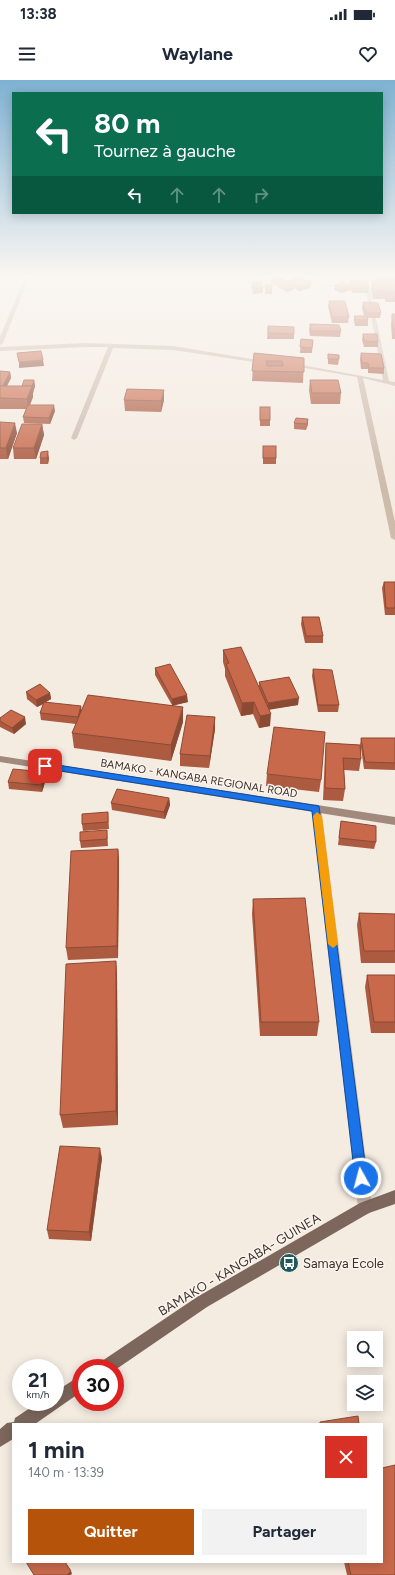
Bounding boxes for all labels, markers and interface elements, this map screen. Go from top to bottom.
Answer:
text: 13:38 [20,5,57,23]
icon: menu [16,43,38,65]
text: Waylane [162,43,233,65]
icon: heart [357,43,379,65]
text: 80 m [94,106,160,140]
icon: left [28,108,80,160]
text: Tournez à gauche [94,140,236,162]
icon: left [124,184,146,206]
icon: ahead [166,184,188,206]
icon: ahead [208,184,230,206]
icon: right [250,184,272,206]
pin [28,749,62,783]
icon: arrive [34,755,56,777]
street label: BAMAKO - KANGABA REGIONAL ROAD [99,756,299,801]
position arrow [340,1157,382,1199]
street label: BAMAKO - KANGABA- GUINEA [156,1210,323,1319]
bus stop icon: Samaya Ecole [278,1252,300,1274]
place label: Samaya Ecole [303,1256,384,1271]
map controls [347,1331,383,1411]
button: search [347,1331,383,1367]
speed limit sign: 30 [72,1359,124,1411]
text: 21 [28,1368,48,1392]
button: layers [347,1375,383,1411]
text: km/h [27,1388,49,1401]
text: 1 min [28,1435,85,1464]
button: close [325,1436,367,1478]
text: 140 m · 13:39 [28,1465,104,1480]
button: Quitter [28,1509,194,1555]
button: Partager [202,1509,367,1555]

